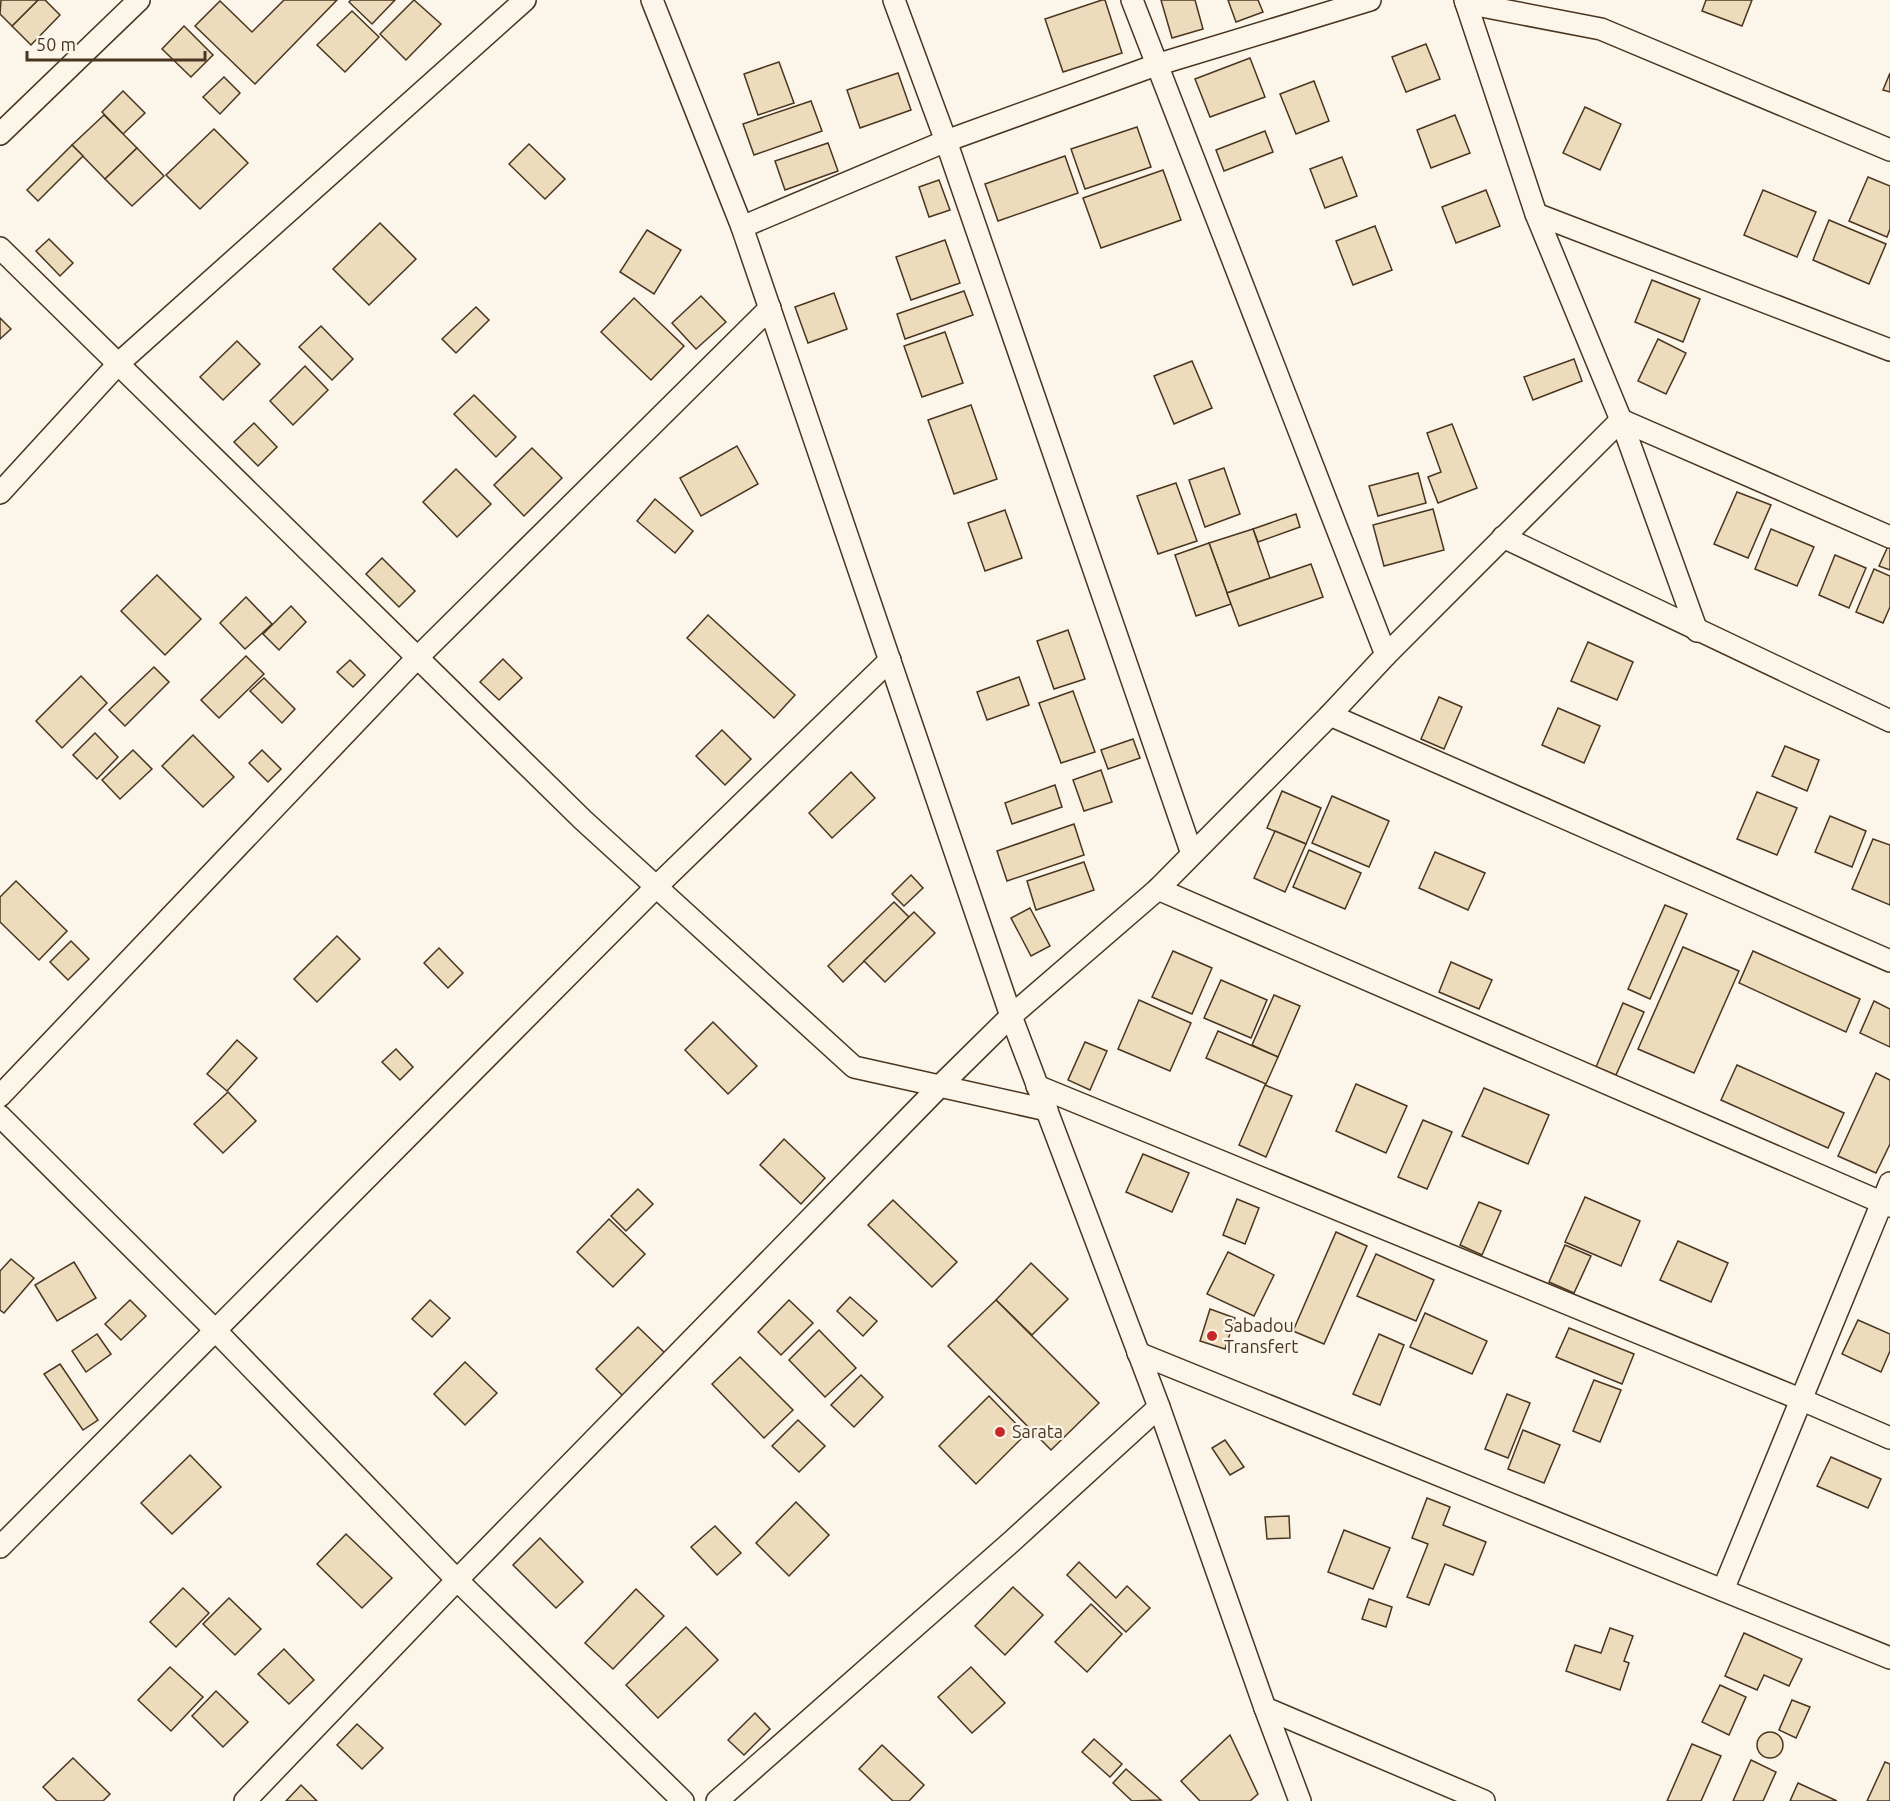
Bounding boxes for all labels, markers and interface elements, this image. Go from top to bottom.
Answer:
scale bar [27,24,206,62]
text: 50 m [36,34,76,54]
place label: Sabadou Transfert [1224,1315,1298,1356]
marker: Sabadou Transfert [1205,1329,1219,1343]
place label: Sarata [1012,1421,1063,1441]
marker: Sarata [993,1425,1007,1439]

